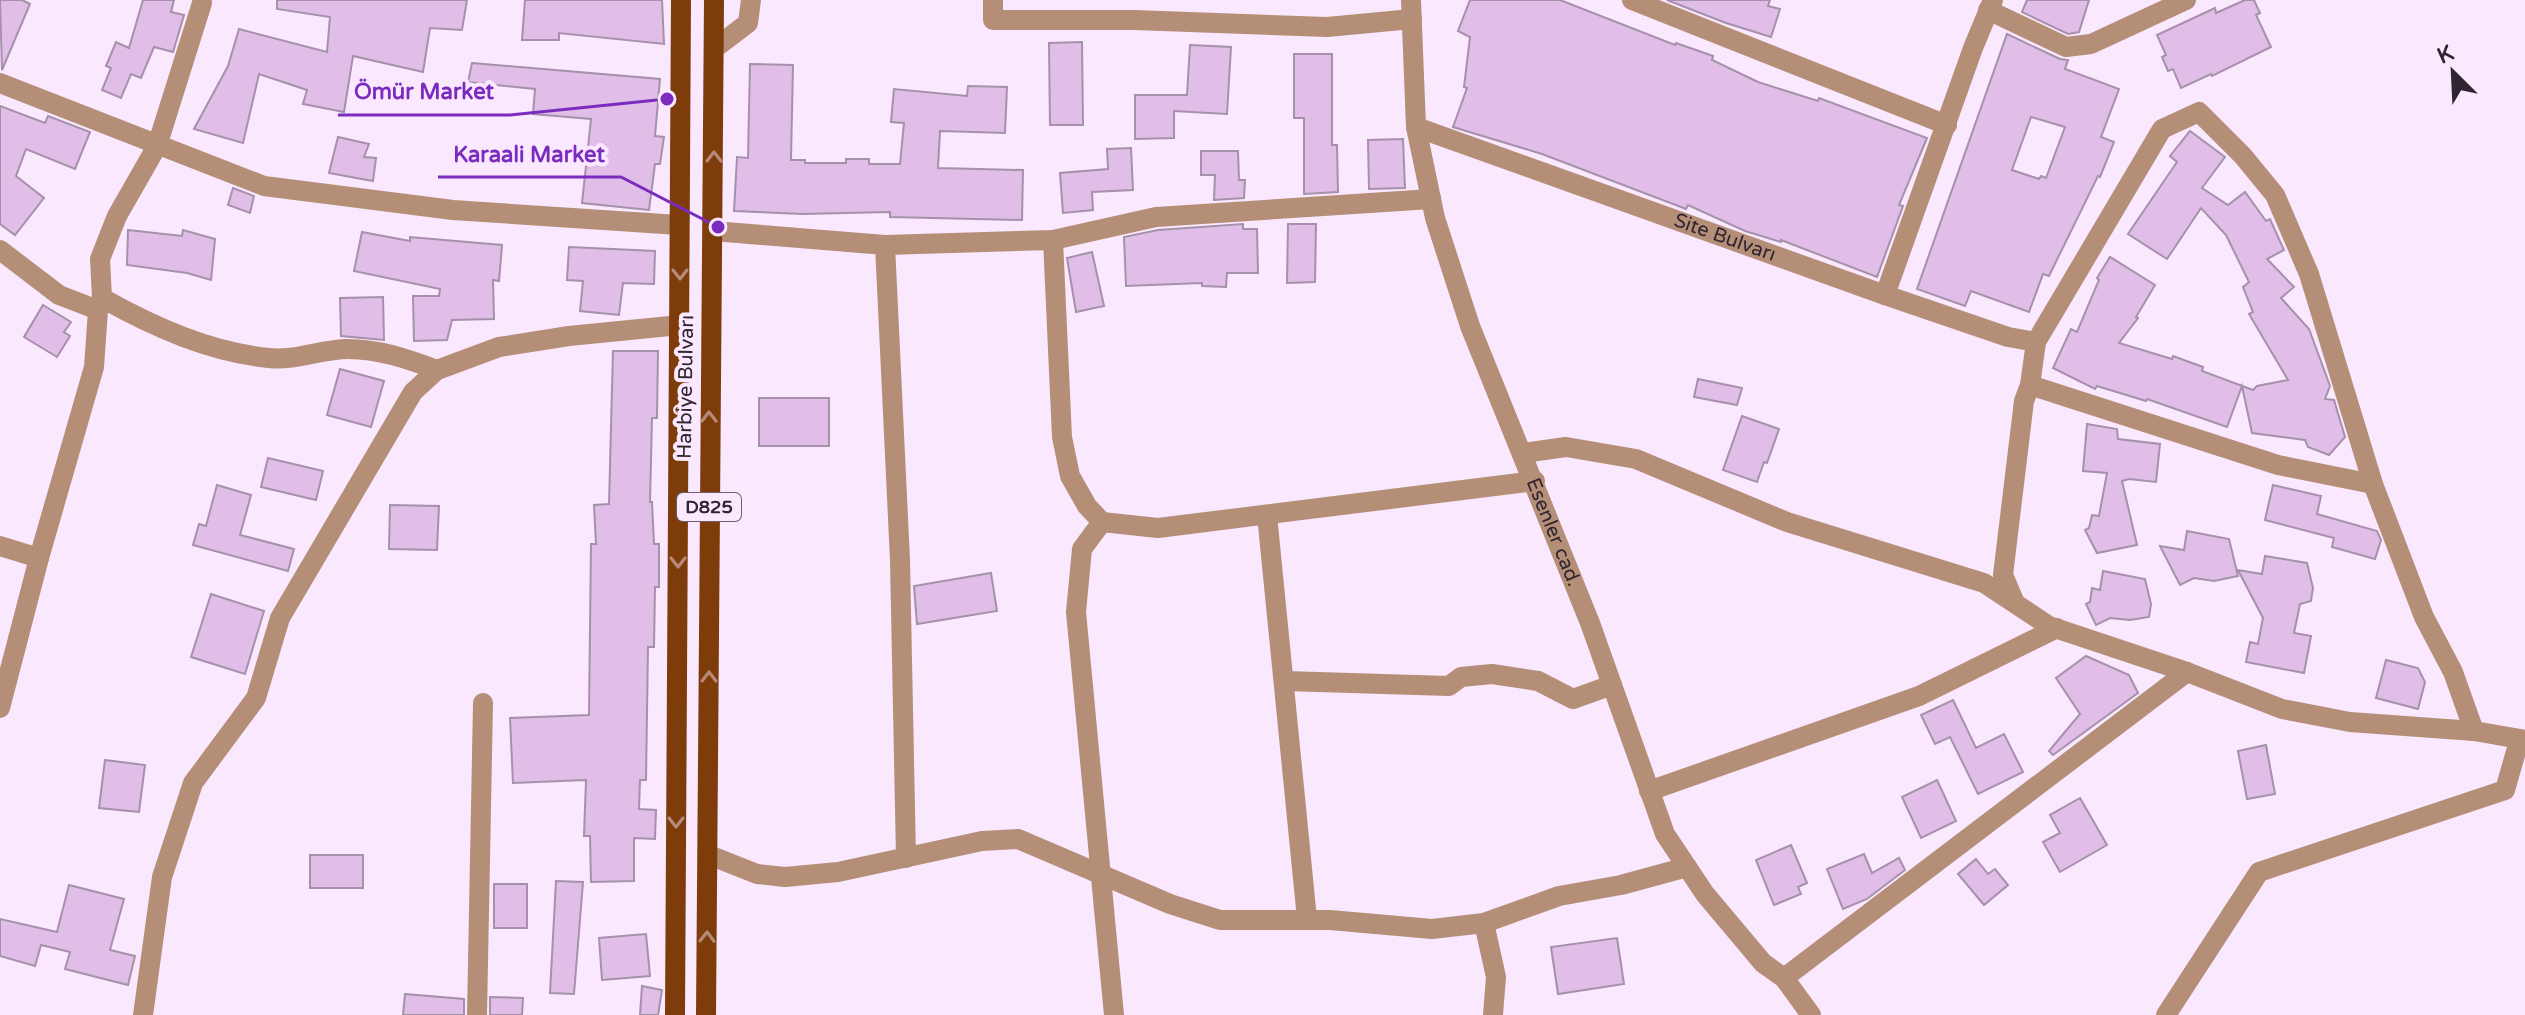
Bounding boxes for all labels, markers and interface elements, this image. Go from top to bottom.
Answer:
north arrow [2413,32,2493,112]
text: K [2433,40,2458,70]
callout: Ömür Market [338,69,510,115]
text: Ömür Market [354,78,495,105]
callout: Karaali Market [438,131,621,177]
text: Karaali Market [453,142,605,168]
one-way arrow [705,150,723,163]
street label: Site Bulvarı [1671,208,1779,267]
one-way arrow [671,268,689,281]
street label: Harbiye Bulvarı [673,315,699,459]
one-way arrow [700,410,718,423]
street label: Esenler cad. [1521,475,1586,590]
road number: D825 [677,493,741,521]
one-way arrow [669,556,687,569]
one-way arrow [700,670,718,683]
one-way arrow [667,816,685,829]
one-way arrow [699,930,716,943]

